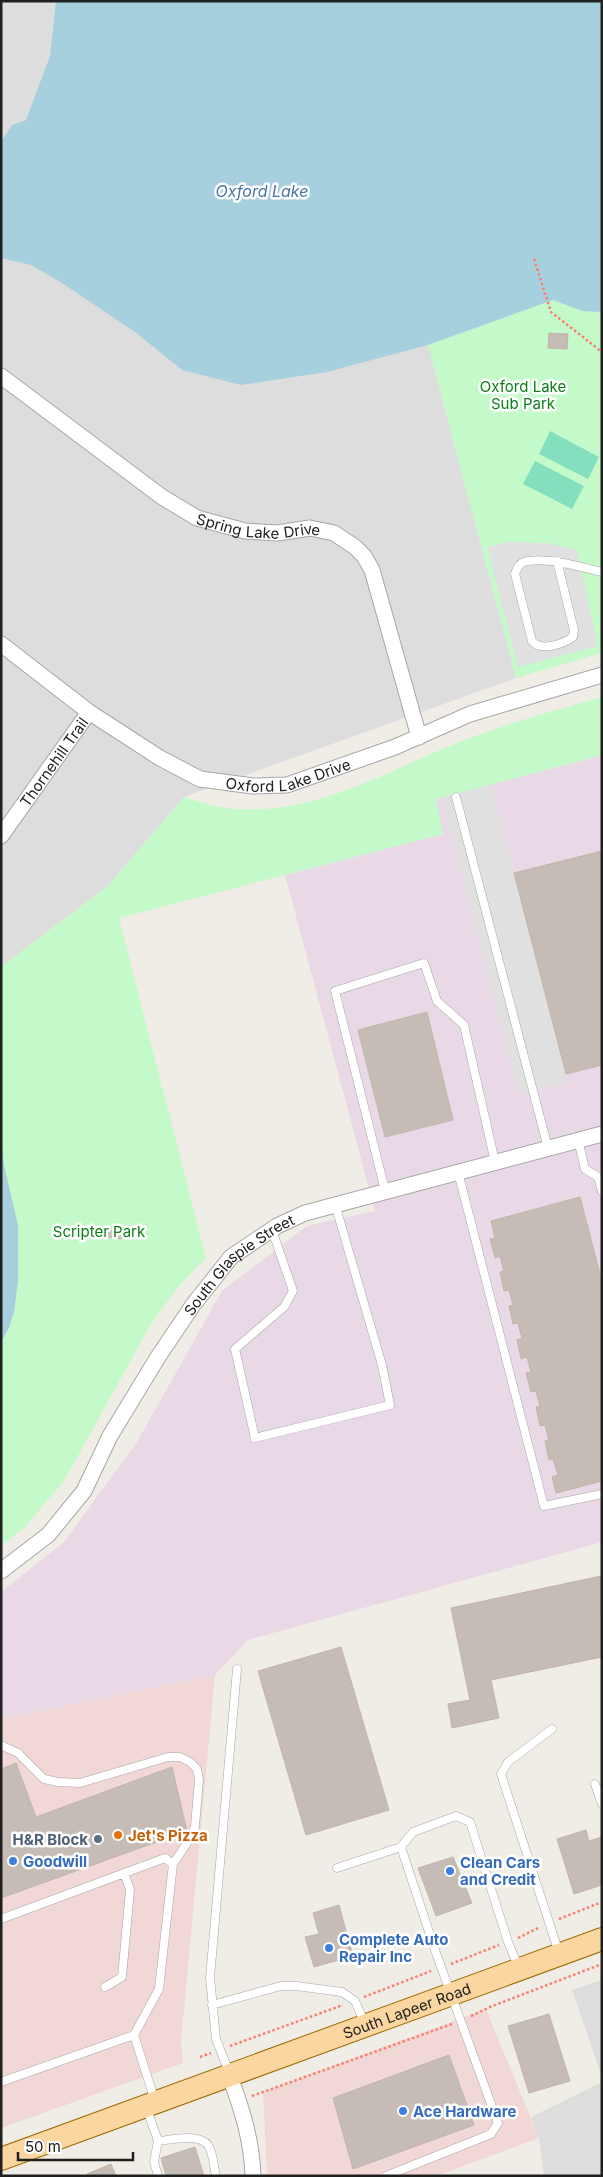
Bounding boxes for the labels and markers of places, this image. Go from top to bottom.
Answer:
place label: Jet's Pizza [128,1826,208,1845]
marker: Jet's Pizza [112,1829,124,1841]
place label: H&R Block [13,1830,88,1849]
marker: H&R Block [92,1833,104,1845]
place label: Goodwill [23,1852,87,1871]
place label: Clean Cars and Credit [460,1853,540,1889]
marker: Goodwill [7,1855,19,1867]
marker: Clean Cars and Credit [444,1865,456,1877]
place label: Complete Auto Repair Inc [339,1930,448,1966]
marker: Complete Auto Repair Inc [323,1942,335,1954]
place label: Ace Hardware [413,2102,516,2121]
marker: Ace Hardware [397,2105,409,2117]

